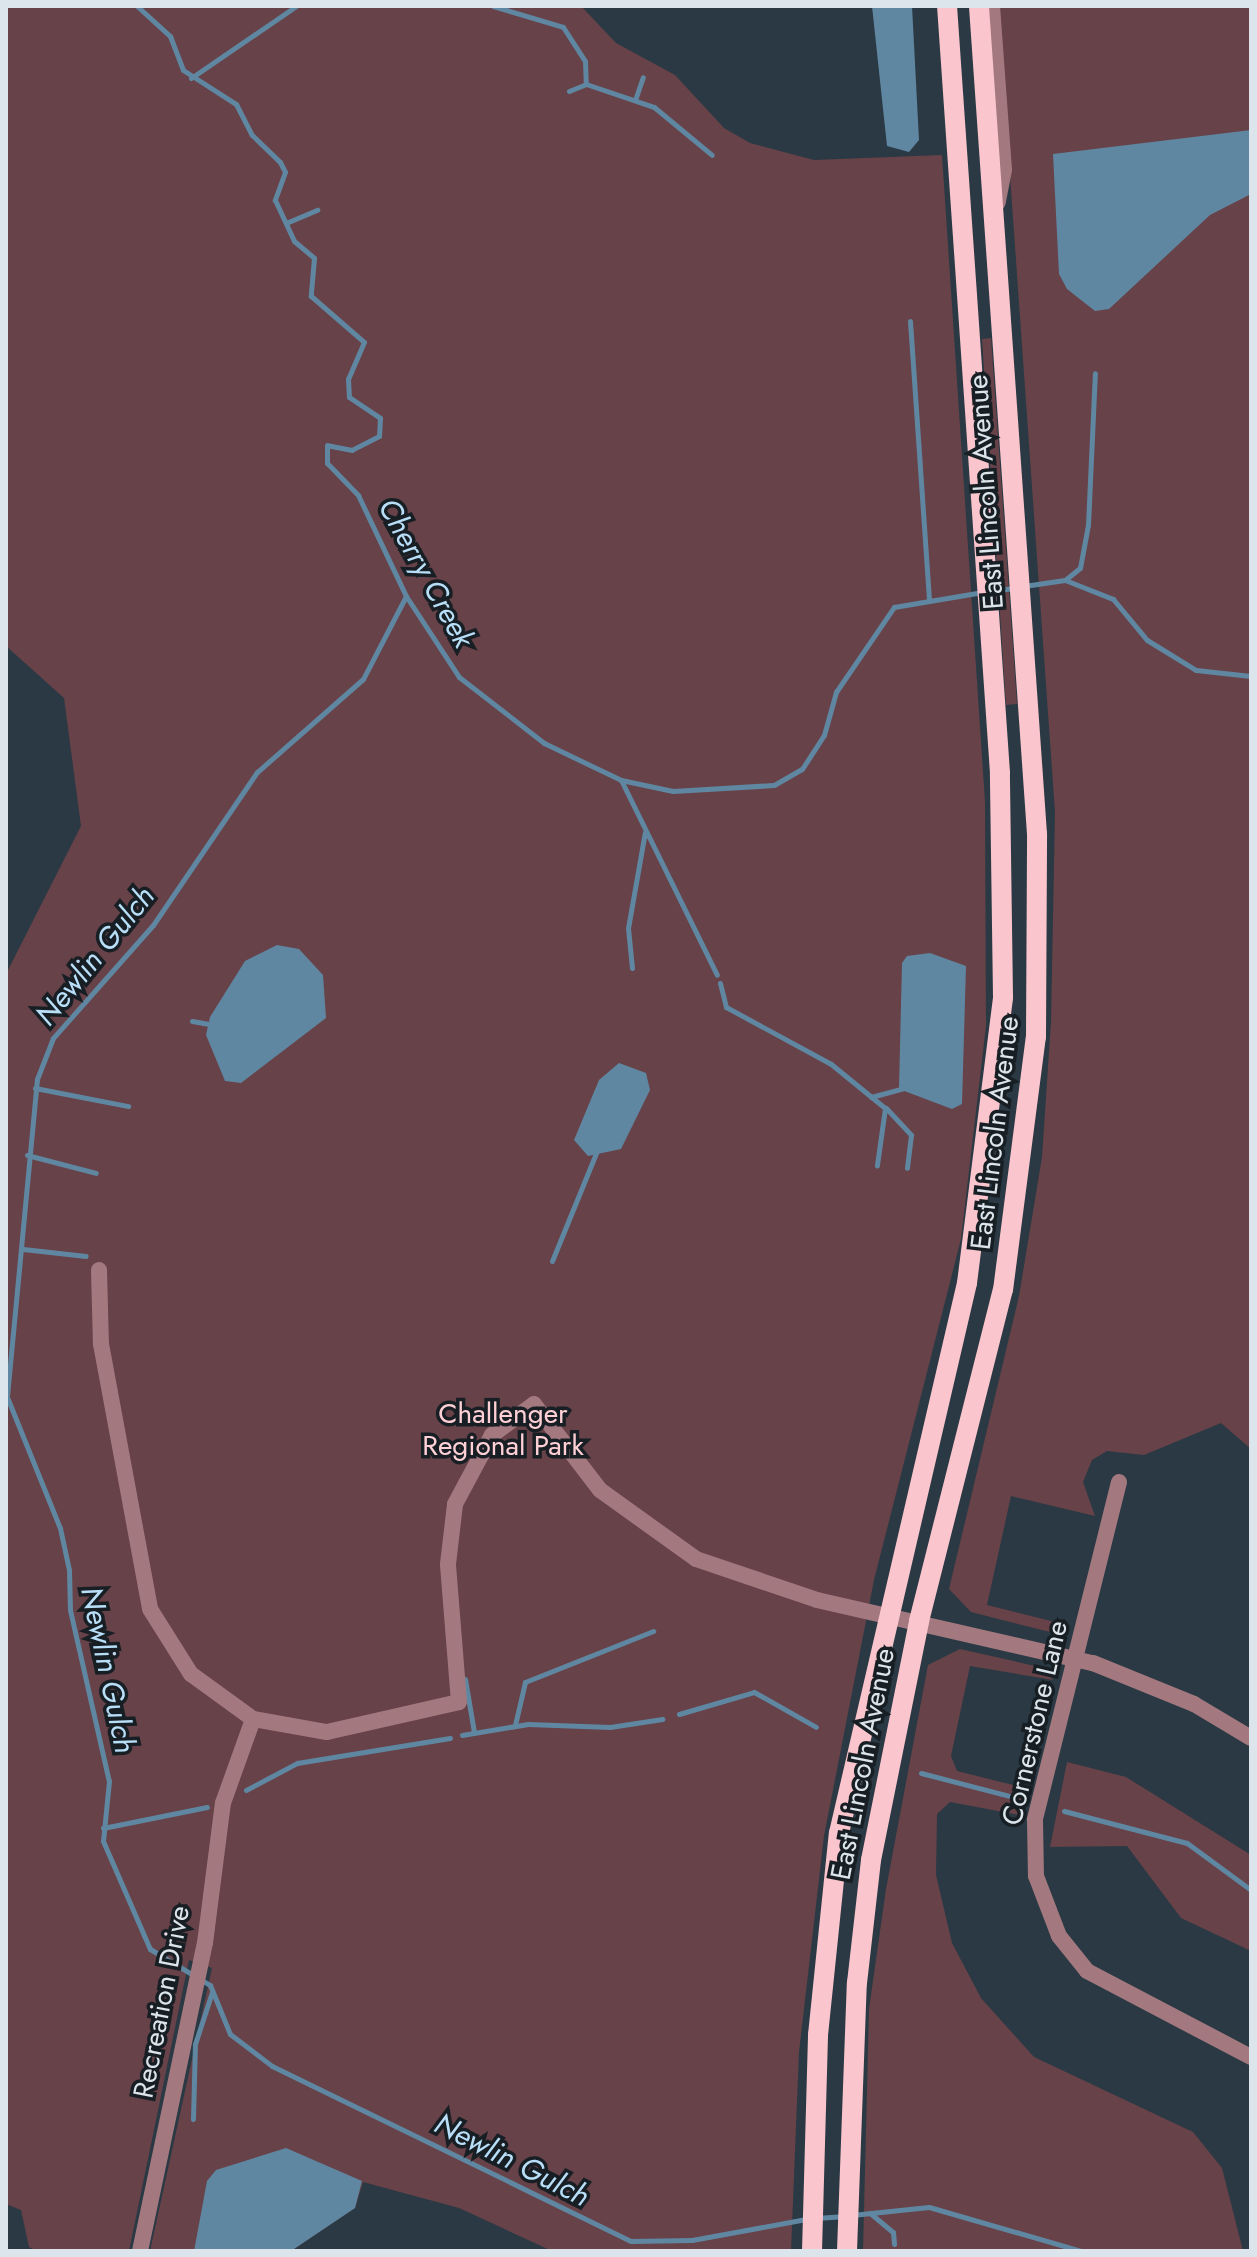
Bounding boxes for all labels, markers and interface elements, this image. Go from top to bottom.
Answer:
street label: East Lincoln Avenue [961,373,1011,611]
water label: Cherry Creek [370,492,482,654]
water label: Newlin Gulch [28,879,162,1033]
street label: East Lincoln Avenue [964,1014,1026,1252]
park label: Challenger Regional Park [422,1397,584,1463]
water label: Newlin Gulch [73,1584,143,1756]
street label: Cornerstone Lane [995,1617,1075,1829]
street label: East Lincoln Avenue [824,1645,902,1883]
street label: Recreation Drive [127,1903,197,2101]
water label: Newlin Gulch [428,2106,596,2214]

